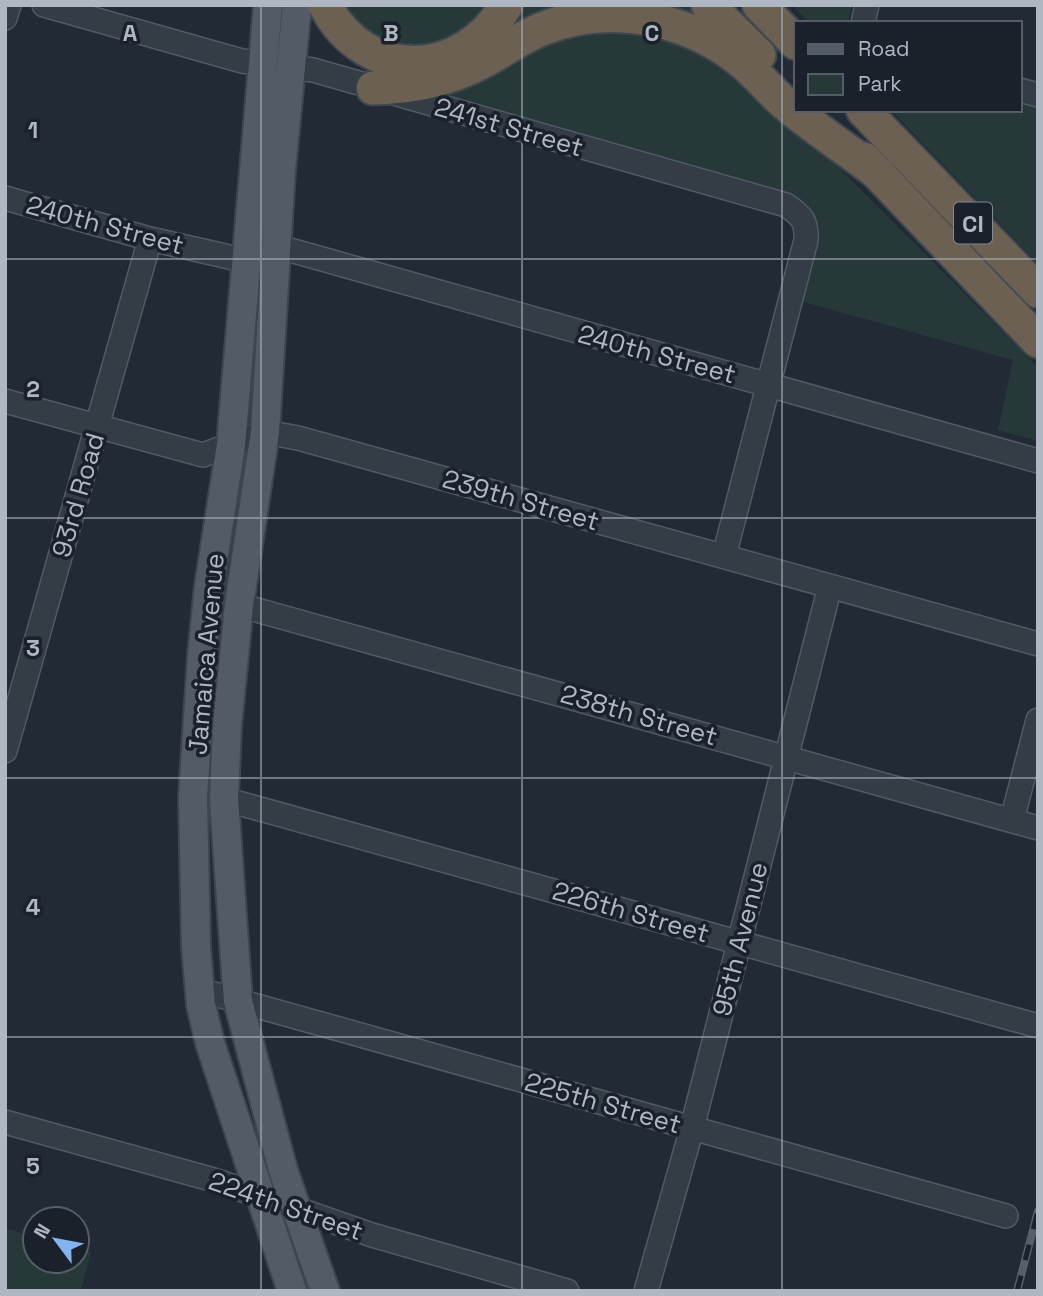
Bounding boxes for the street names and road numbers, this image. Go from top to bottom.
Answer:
street label: 241st Street [431,90,587,164]
street label: 240th Street [22,188,188,262]
road number: CI [954,202,992,244]
street label: 240th Street [574,317,740,391]
street label: 93rd Road [44,429,112,561]
street label: 239th Street [439,461,603,539]
street label: Jamaica Avenue [180,552,232,756]
street label: 238th Street [557,676,721,754]
street label: 95th Avenue [704,858,776,1020]
street label: 226th Street [549,873,713,951]
street label: 225th Street [521,1064,685,1142]
street label: 224th Street [204,1164,368,1248]

